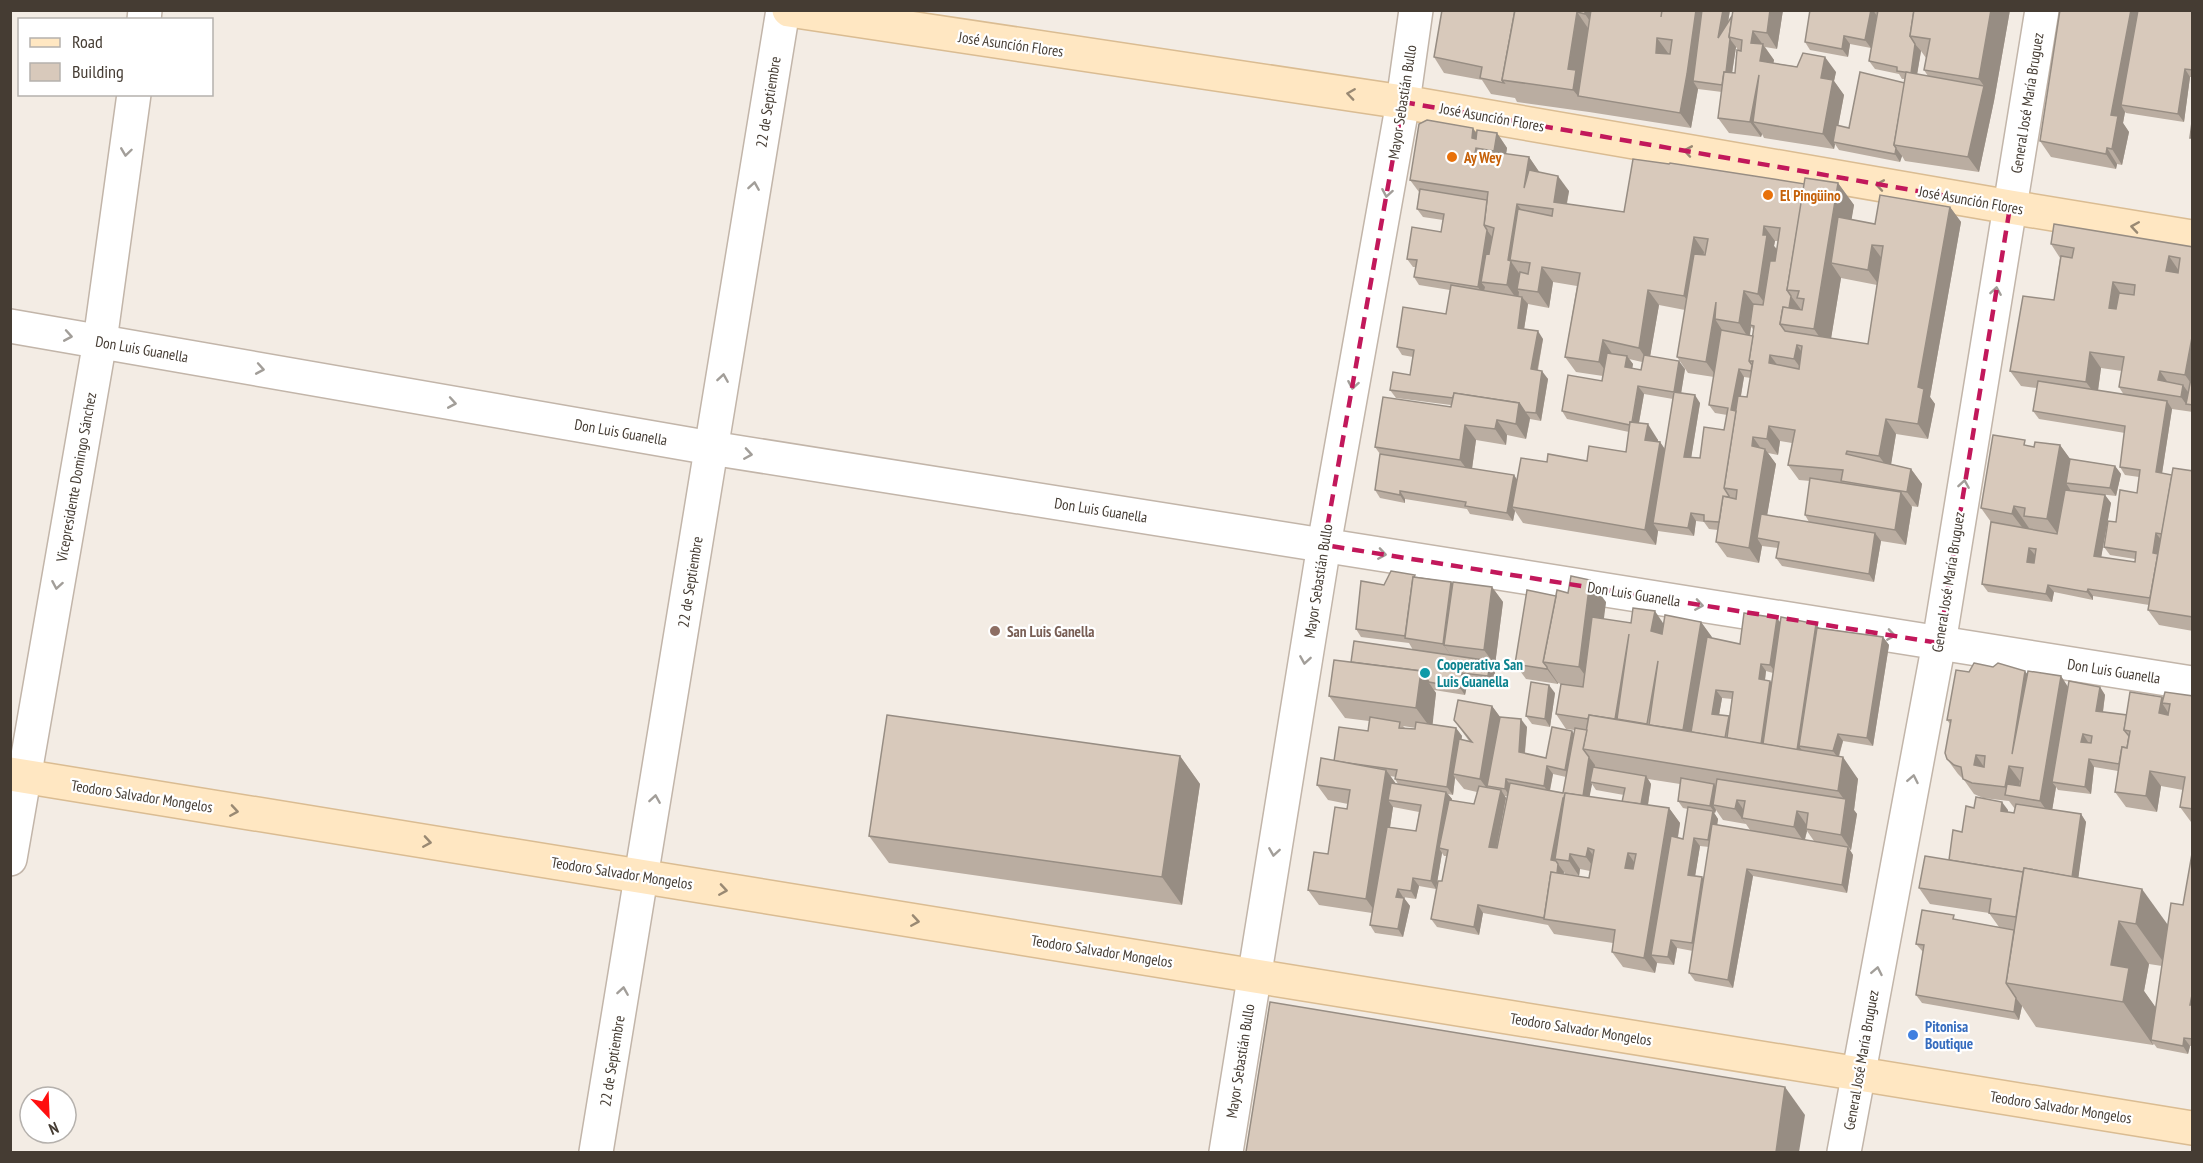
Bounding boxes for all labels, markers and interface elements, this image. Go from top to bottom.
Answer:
legend [18,18,213,96]
street label: José Asunción Flores [956,27,1065,61]
text: Road [72,30,103,53]
street label: General José María Bruguez [2007,31,2047,175]
street label: Mayor Sebastián Bullo [1384,44,1420,160]
street label: 22 de Septiembre [751,55,785,149]
text: Building [72,60,124,83]
one-way arrow [1346,89,1356,101]
street label: José Asunción Flores [1437,98,1546,136]
one-way arrow [1684,146,1693,158]
one-way arrow [120,148,132,157]
place label: Ay Wey [1463,148,1502,167]
marker: Ay Wey [1445,150,1459,164]
one-way arrow [1876,179,1886,192]
one-way arrow [748,181,760,190]
street label: José Asunción Flores [1916,181,2025,219]
place label: El Pingüino [1780,186,1841,205]
one-way arrow [1381,187,1394,197]
marker: El Pingüino [1761,188,1775,202]
one-way arrow [2130,222,2139,234]
one-way arrow [1989,287,2002,297]
one-way arrow [63,329,73,342]
street label: Don Luis Guanella [94,331,190,367]
one-way arrow [256,363,265,375]
one-way arrow [716,374,728,383]
one-way arrow [1347,380,1359,389]
street label: Vicepresidente Domingo Sánchez [52,391,100,564]
one-way arrow [447,396,457,409]
street label: Don Luis Guanella [573,414,669,450]
one-way arrow [743,447,753,460]
one-way arrow [1958,479,1970,488]
street label: Don Luis Guanella [1053,493,1149,527]
street label: General José María Bruguez [1928,510,1968,654]
street label: Mayor Sebastián Bullo [1300,523,1336,639]
street label: 22 de Septiembre [673,535,707,629]
one-way arrow [1376,547,1386,560]
street label: Don Luis Guanella [1586,577,1682,611]
one-way arrow [51,580,64,590]
one-way arrow [1694,598,1703,610]
place label: San Luis Ganella [1007,622,1095,641]
marker: San Luis Ganella [988,624,1002,638]
one-way arrow [1887,629,1896,641]
street label: Don Luis Guanella [2066,654,2162,688]
one-way arrow [1300,655,1312,664]
place label: Cooperativa San Luis Guanella [1437,655,1523,691]
marker: Cooperativa San Luis Guanella [1418,666,1432,680]
street label: Teodoro Salvador Mongelos [70,775,214,817]
one-way arrow [1906,775,1919,785]
one-way arrow [648,794,660,803]
one-way arrow [229,804,239,816]
one-way arrow [422,835,431,847]
one-way arrow [1269,847,1281,857]
street label: Teodoro Salvador Mongelos [550,852,694,894]
one-way arrow [718,883,727,895]
one-way arrow [911,914,920,926]
street label: Teodoro Salvador Mongelos [1030,930,1174,972]
one-way arrow [1870,966,1883,976]
one-way arrow [616,987,629,997]
street label: General José María Bruguez [1839,988,1883,1132]
street label: Mayor Sebastián Bullo [1222,1003,1258,1119]
street label: Teodoro Salvador Mongelos [1509,1008,1653,1050]
street label: 22 de Septiembre [595,1014,629,1108]
place label: Pitonisa Boutique [1925,1017,1973,1053]
marker: Pitonisa Boutique [1906,1028,1920,1042]
north arrow [18,1085,78,1145]
street label: Teodoro Salvador Mongelos [1989,1086,2133,1128]
text: N [46,1118,62,1140]

